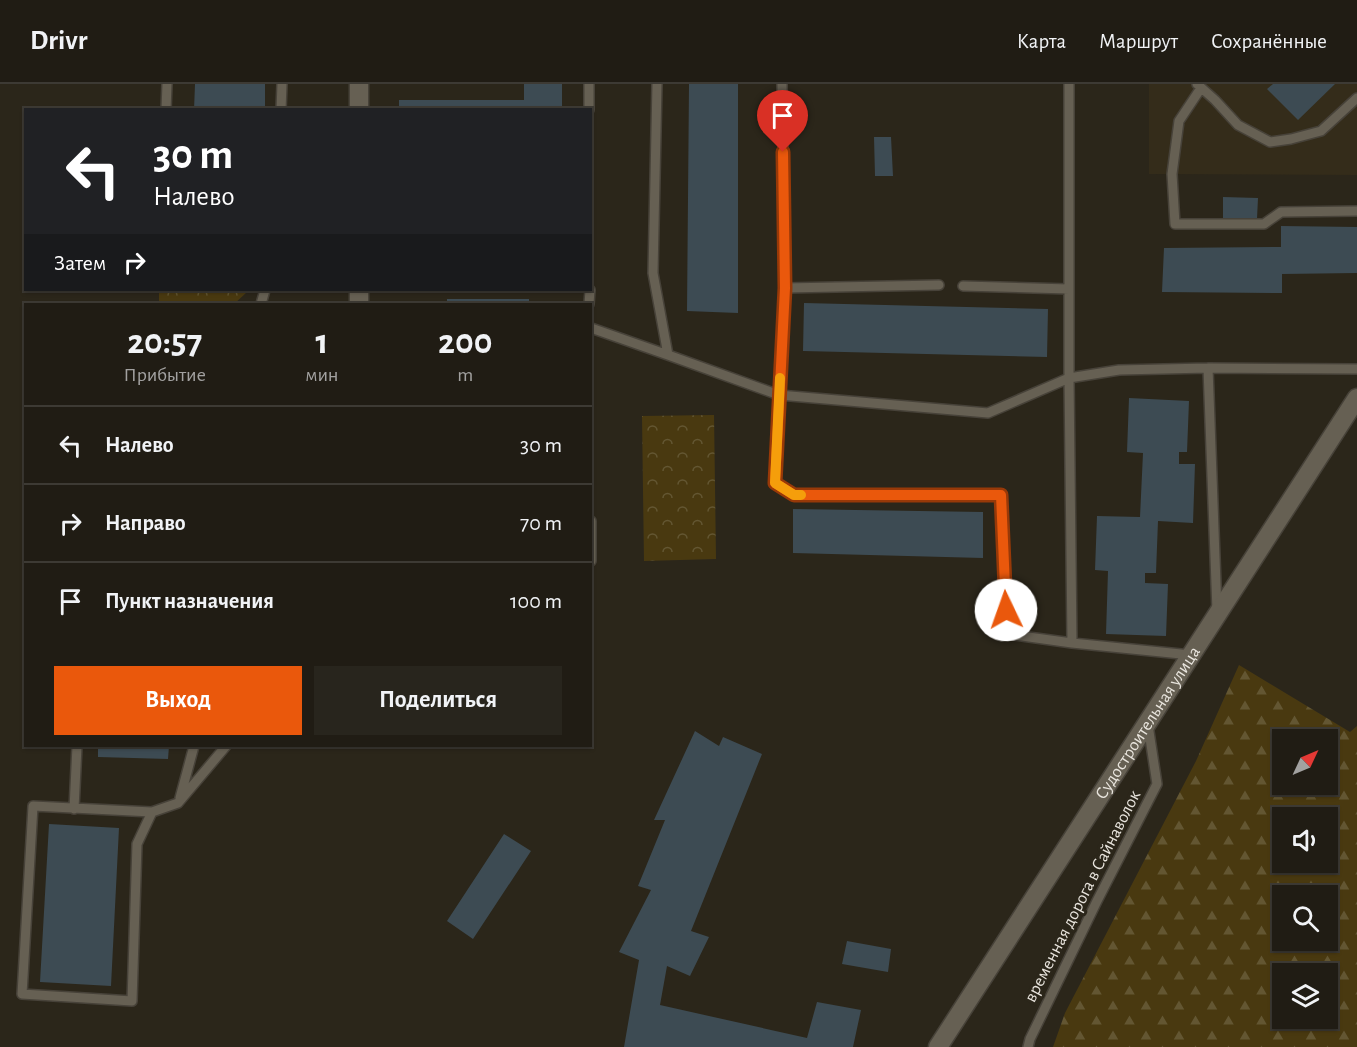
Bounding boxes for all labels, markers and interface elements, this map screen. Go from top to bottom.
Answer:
text: Drivr [30,27,87,55]
text: Карта [1017,31,1066,52]
text: Маршрут [1099,31,1178,52]
text: Сохранённые [1211,31,1327,52]
pin [757,90,808,152]
icon: arrive [766,99,799,132]
icon: left [54,132,132,210]
text: 30 m [153,134,233,176]
text: Налево [153,183,235,210]
icon: right [118,246,151,279]
text: Затем [54,252,106,274]
text: 20:57 [127,324,202,360]
text: 1 [315,324,328,360]
text: 200 [438,324,493,360]
text: Прибытие [123,365,206,385]
text: мин [305,365,339,385]
text: m [457,365,473,385]
icon: left [54,429,87,462]
text: Налево [105,434,174,456]
text: 30 m [520,434,562,456]
icon: right [54,507,87,540]
text: Направо [105,512,186,534]
text: 70 m [520,512,562,534]
position arrow [974,578,1038,642]
icon: arrive [54,585,87,618]
text: Пункт назначения [105,590,274,612]
text: 100 m [510,590,562,612]
street label: Судостроительная улица [1092,644,1204,803]
button: Выход [54,666,302,735]
button: Поделиться [314,666,562,735]
north arrow [1272,729,1338,795]
map controls [1272,729,1338,1029]
street label: временная дорога в Сайнаволок [1022,787,1145,1005]
button: sound [1272,807,1338,873]
button: search [1272,885,1338,951]
button: layers [1272,963,1338,1029]

